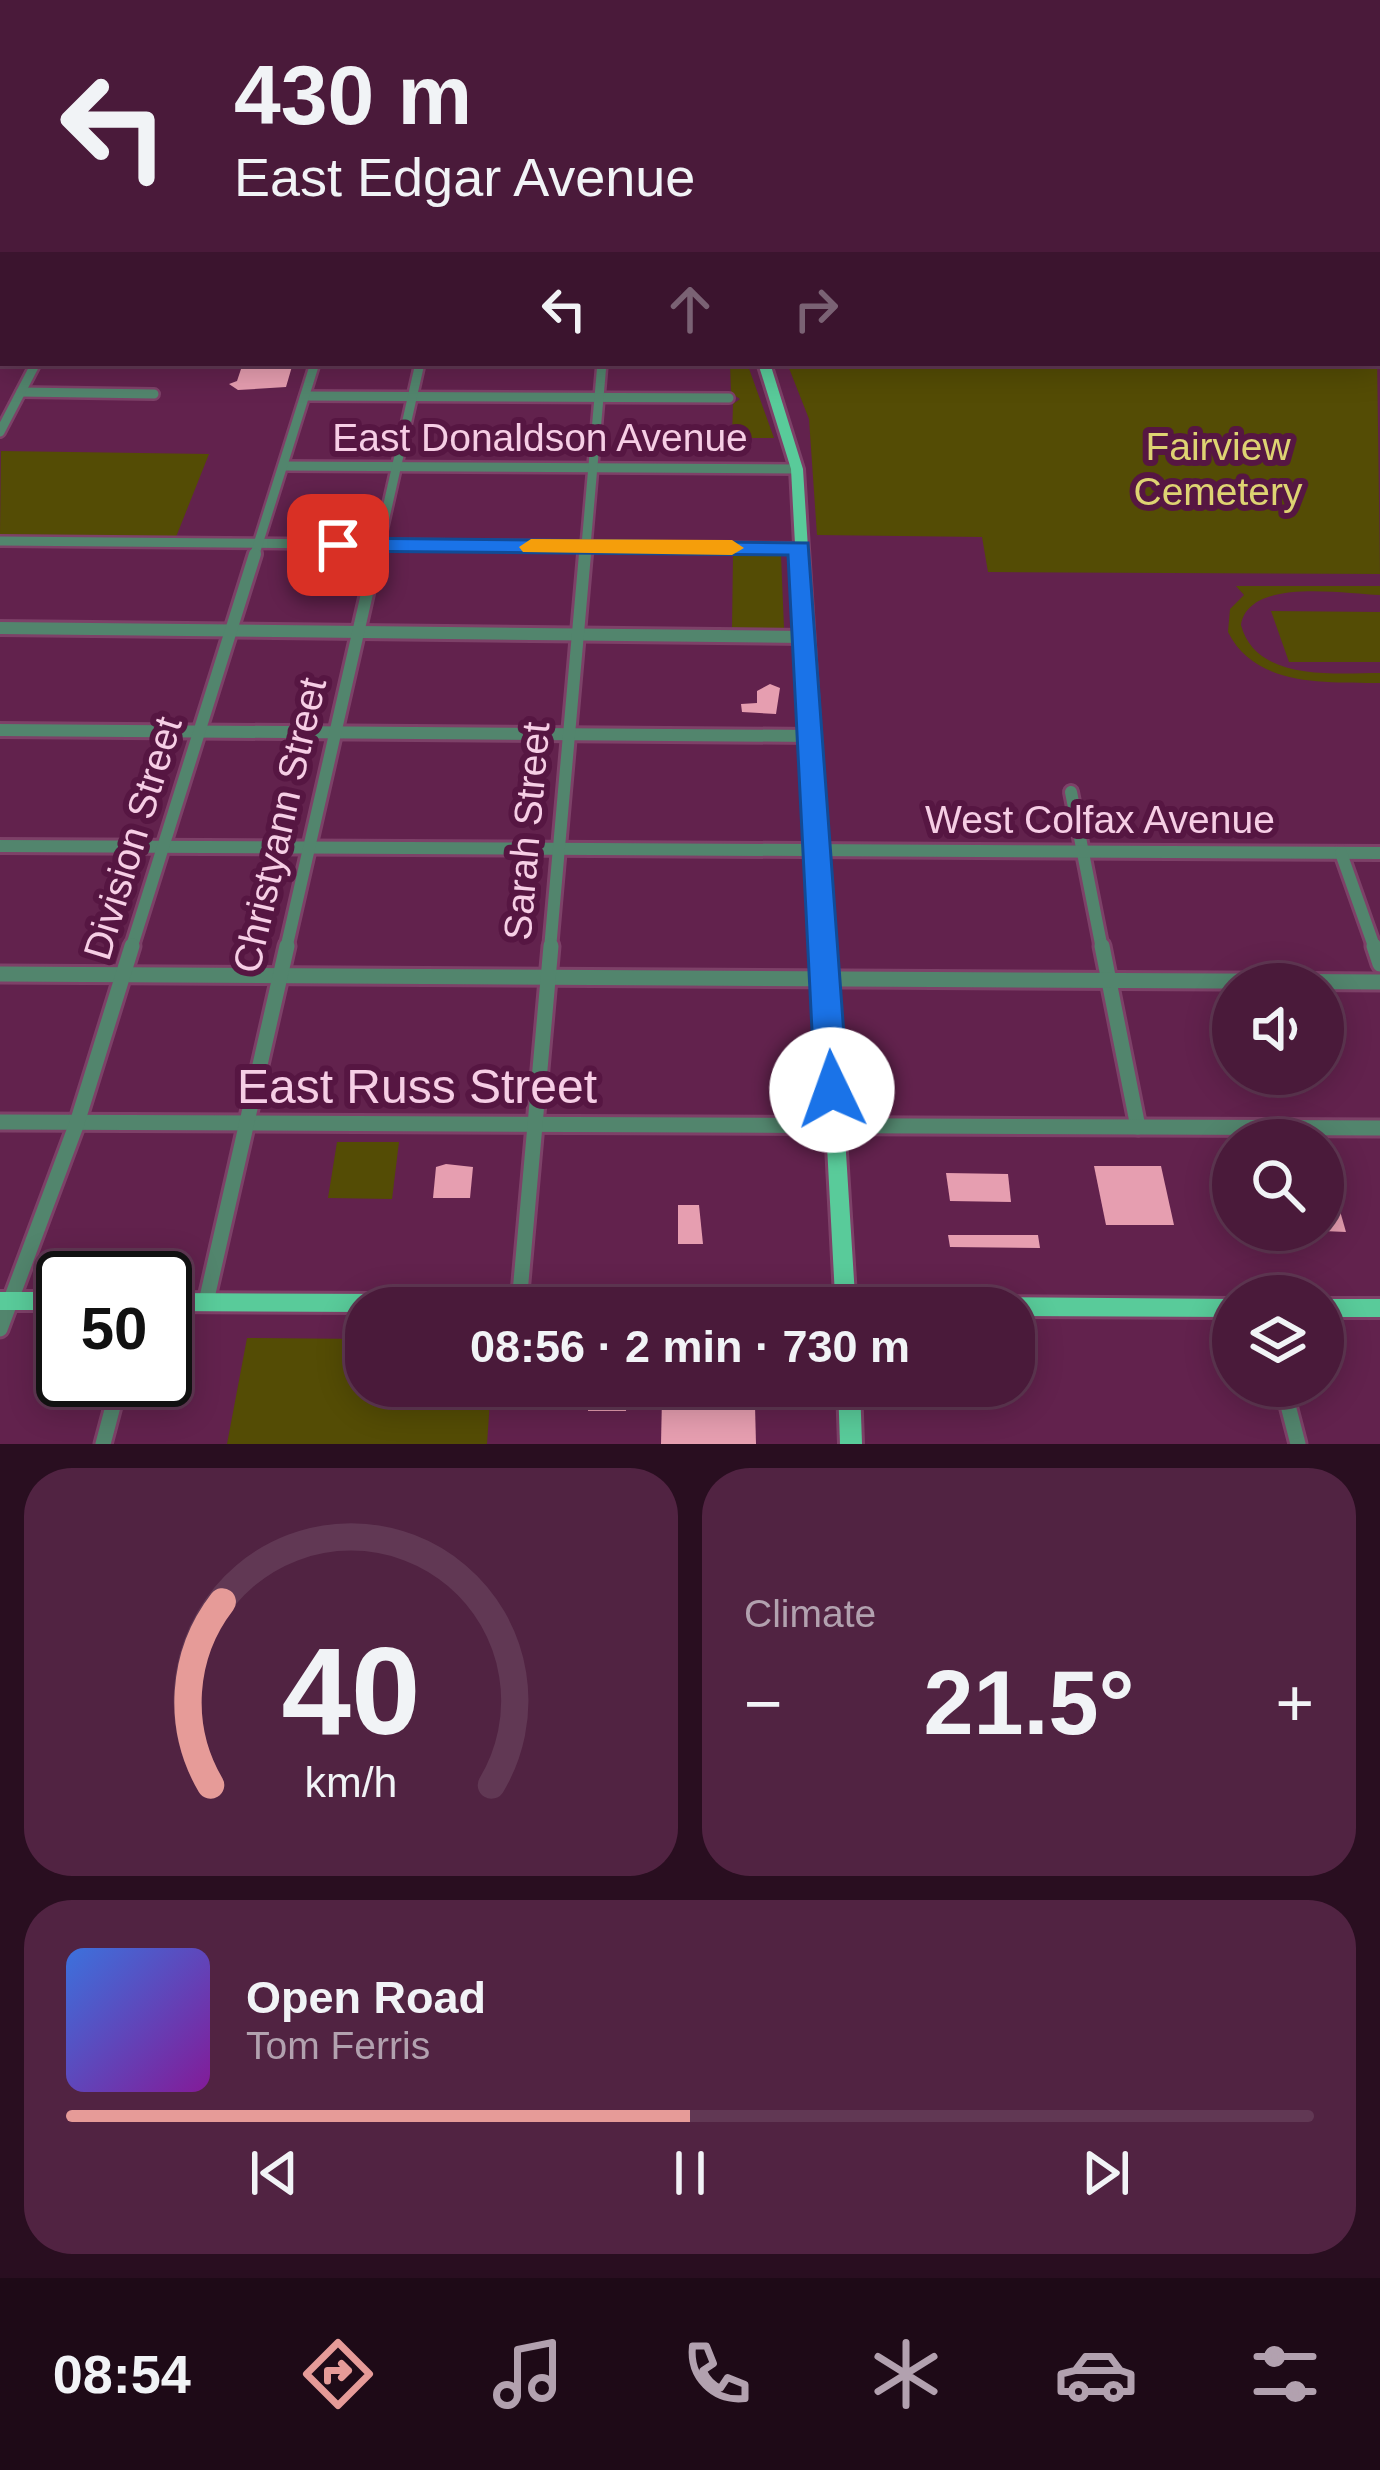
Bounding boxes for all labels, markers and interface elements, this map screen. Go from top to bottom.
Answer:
icon: left [36,48,192,204]
text: 430 m [234,48,472,142]
text: East Edgar Avenue [234,147,695,207]
icon: left [531,276,597,342]
icon: ahead [657,276,723,342]
icon: right [783,276,849,342]
street label: East Donaldson Avenue [332,416,748,459]
park label: Fairview Cemetery [1133,425,1303,513]
pin [287,494,389,596]
icon: arrive [305,512,371,578]
street label: Christyann Street [225,673,334,977]
street label: Division Street [75,711,190,965]
street label: Sarah Street [496,720,557,942]
street label: West Colfax Avenue [925,798,1275,841]
map controls [1212,963,1344,1407]
button: sound [1212,963,1344,1095]
position arrow [769,1027,895,1153]
street label: East Russ Street [237,1060,597,1113]
button: search [1212,1119,1344,1251]
speed limit sign: 50 [36,1251,192,1407]
button: layers [1212,1275,1344,1407]
text: 08:56 · 2 min · 730 m [470,1321,910,1372]
text: Climate [744,1592,876,1635]
text: 40 [282,1621,420,1760]
text: 21.5° [923,1653,1135,1753]
text: − [744,1666,783,1740]
text: + [1275,1666,1314,1740]
text: km/h [305,1758,397,1806]
text: Open Road [246,1972,486,2023]
text: Tom Ferris [246,2024,430,2067]
icon: previous [241,2140,307,2206]
icon: pause [657,2140,723,2206]
icon: next [1073,2140,1139,2206]
icon: directions [296,2332,380,2416]
icon: music [486,2332,570,2416]
icon: phone [675,2332,759,2416]
icon: climate [864,2332,948,2416]
icon: car [1054,2332,1138,2416]
icon: filters [1243,2332,1327,2416]
text: 08:54 [53,2344,191,2404]

